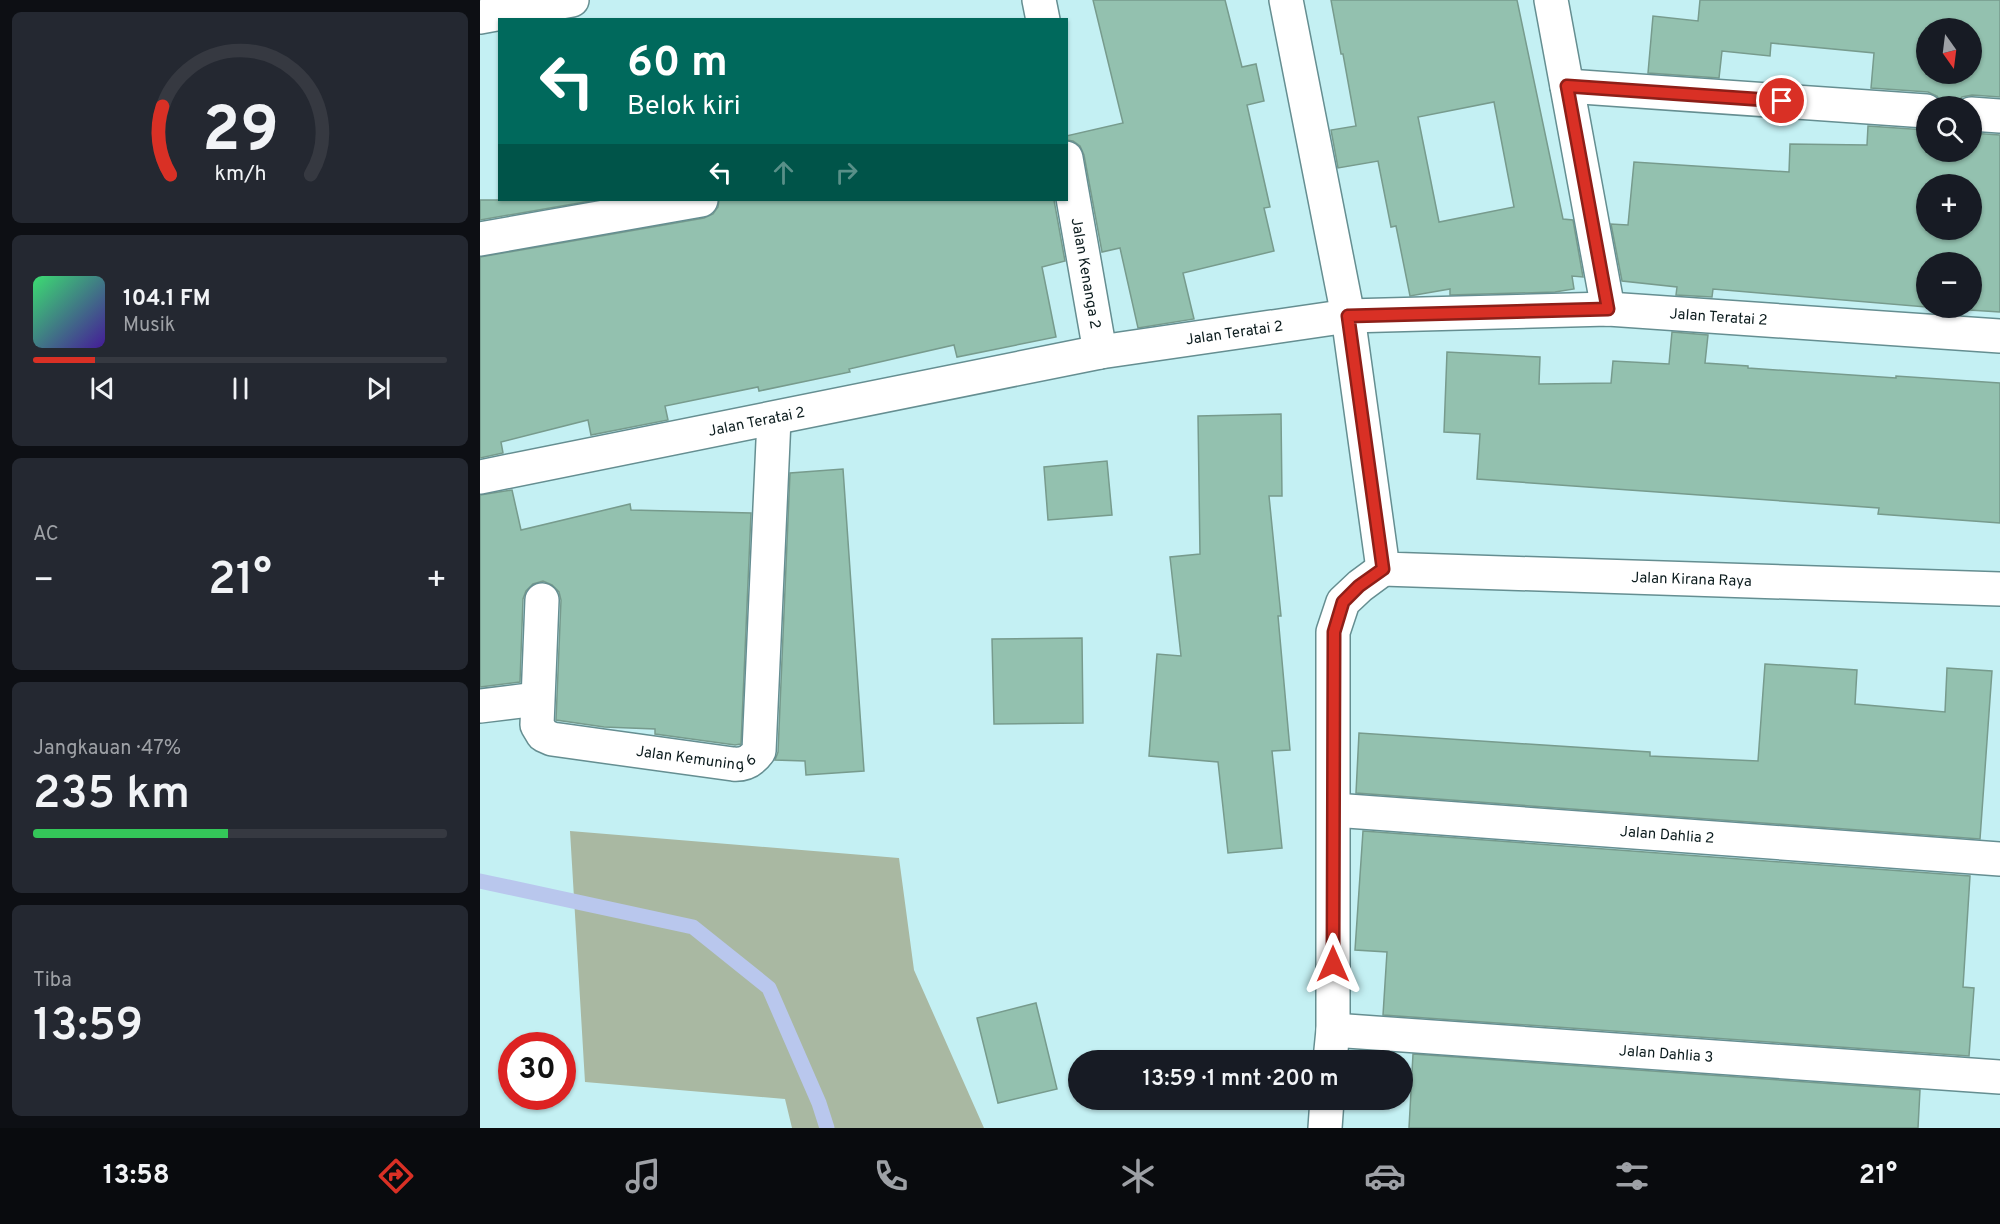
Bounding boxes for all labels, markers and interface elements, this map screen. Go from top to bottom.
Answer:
north arrow [1916,18,1982,84]
map controls [1916,18,1982,318]
text: 60 m [627,38,728,91]
icon: left [528,42,606,120]
pin [1756,75,1807,126]
icon: arrive [1765,84,1798,117]
text: Belok kiri [627,90,741,124]
text: 29 [202,94,278,173]
button: search [1916,96,1982,162]
icon: left [704,156,737,189]
icon: ahead [767,156,800,189]
icon: right [830,156,863,189]
text: km/h [214,161,266,188]
button: + [1916,174,1982,240]
street label: Jalan Kenanga 2 [1066,217,1104,330]
button: − [1916,252,1982,318]
text: 104.1 FM [123,286,210,313]
street label: Jalan Teratai 2 [1669,305,1768,331]
text: Musik [123,313,175,339]
street label: Jalan Teratai 2 [1184,318,1284,350]
icon: previous [86,372,119,405]
icon: pause [224,372,257,405]
icon: next [362,372,395,405]
street label: Jalan Teratai 2 [707,404,807,442]
text: AC [33,522,59,548]
text: 21° [208,553,272,610]
text: − [33,561,54,603]
text: + [426,561,447,603]
street label: Jalan Kirana Raya [1631,569,1752,592]
text: Jangkauan · 47% [33,736,181,762]
street label: Jalan Kemuning 6 [635,743,761,775]
text: 235 km [33,767,190,824]
street label: Jalan Dahlia 2 [1619,823,1715,849]
position arrow [1301,932,1365,996]
text: Tiba [33,968,72,994]
text: 13:59 [33,999,143,1056]
speed limit sign: 30 [498,1032,576,1110]
street label: Jalan Dahlia 3 [1618,1042,1714,1068]
text: 13:59 · 1 mnt · 200 m [1142,1066,1339,1093]
icon: directions [375,1155,417,1197]
icon: music [622,1155,664,1197]
icon: phone [870,1155,912,1197]
icon: climate [1117,1155,1159,1197]
icon: car [1364,1155,1406,1197]
icon: filters [1611,1155,1653,1197]
text: 13:58 [103,1159,170,1193]
text: 21° [1859,1159,1897,1193]

